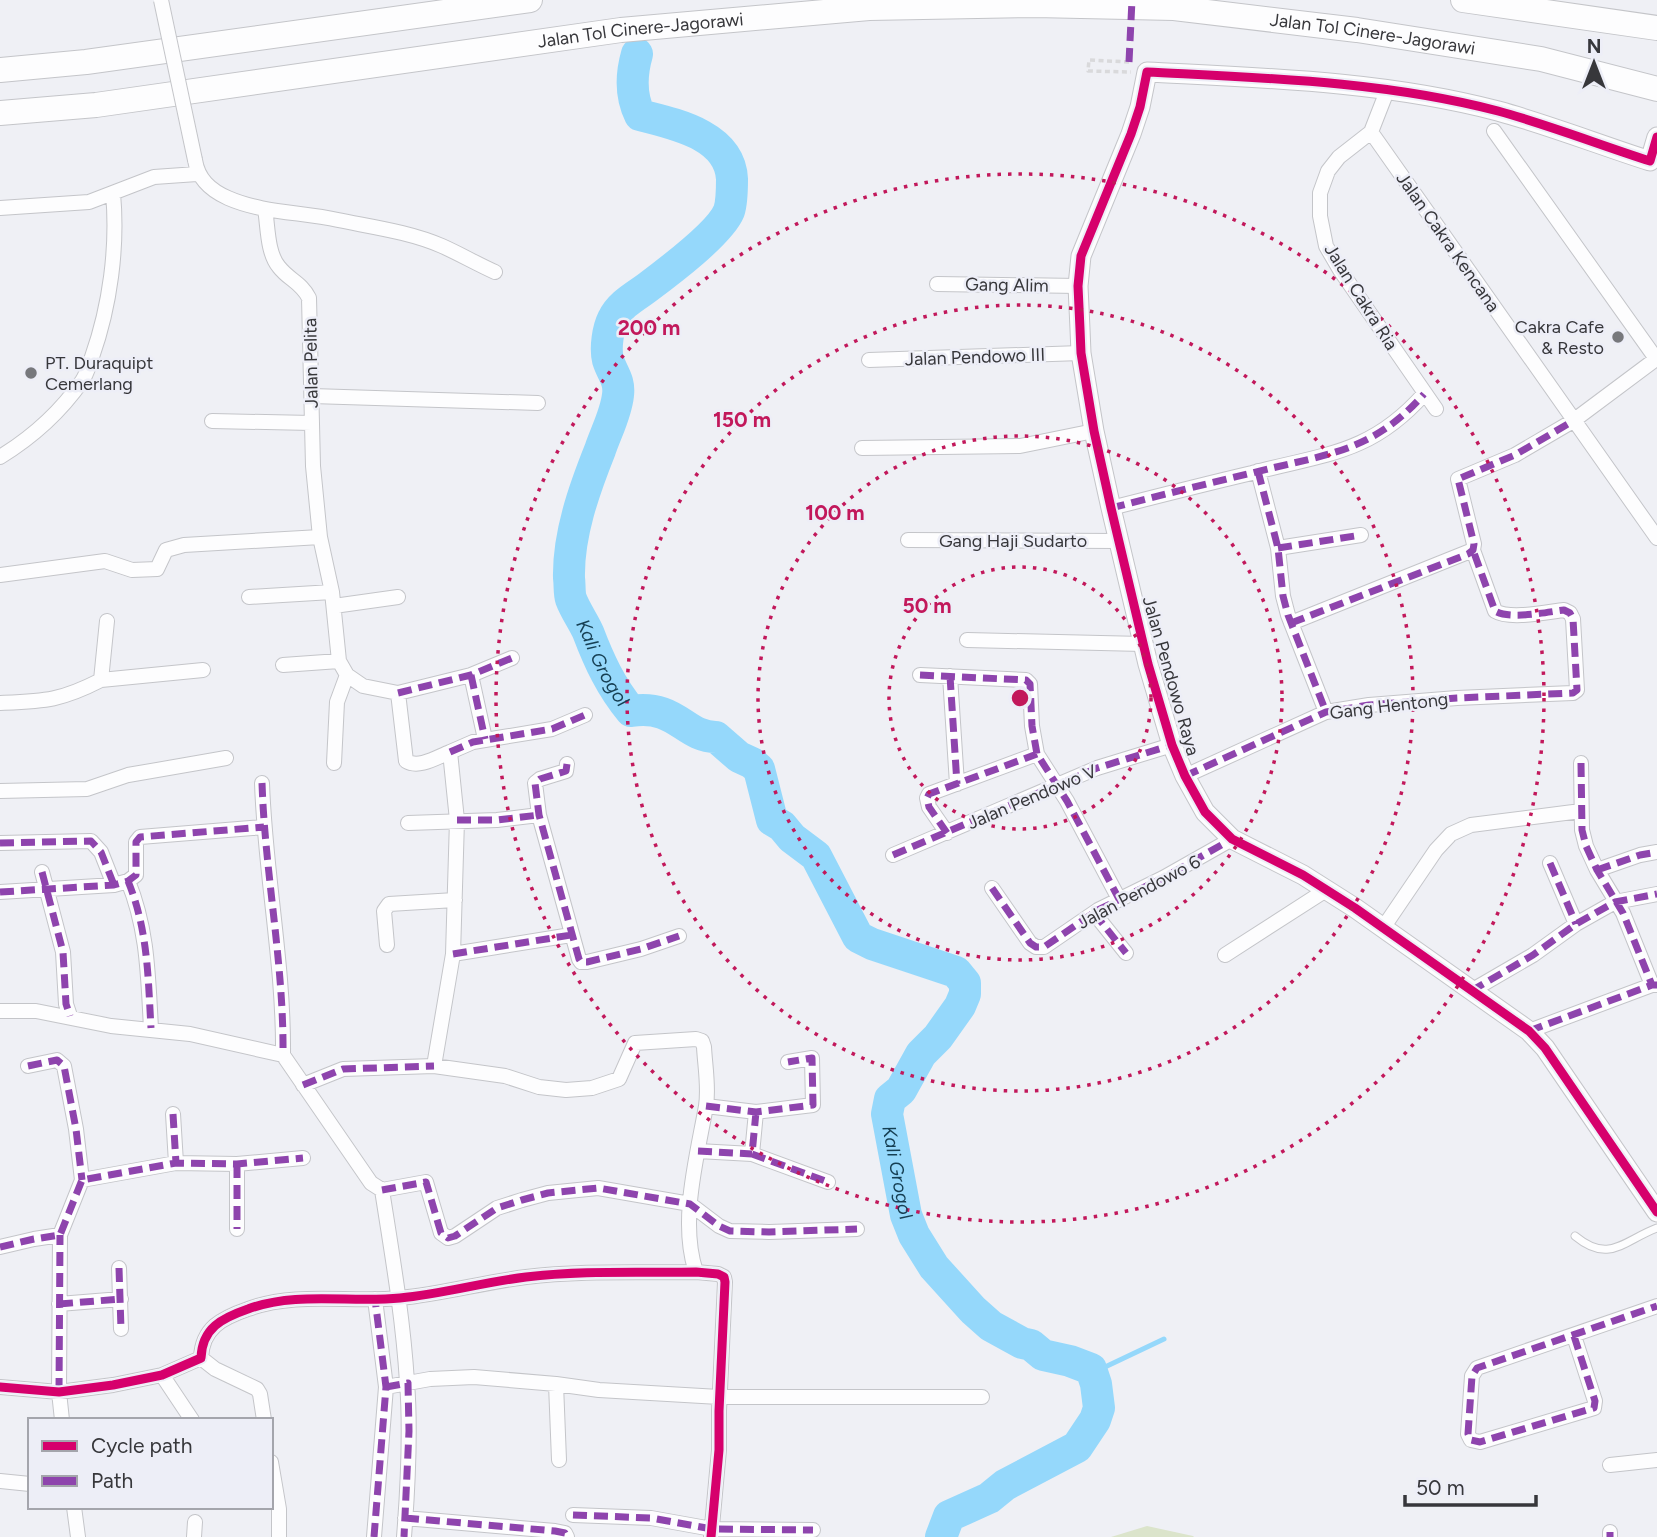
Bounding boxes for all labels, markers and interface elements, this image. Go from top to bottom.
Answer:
street label: Jalan Tol Cinere-Jagorawi [536,8,744,53]
street label: Jalan Tol Cinere-Jagorawi [1269,9,1477,59]
north arrow [1559,28,1629,98]
text: N [1587,35,1601,58]
street label: Jalan Cakra Kencana [1392,168,1504,316]
street label: Jalan Cakra Ria [1320,240,1402,354]
street label: Gang Alim [965,273,1049,297]
text: 200 m [618,315,680,340]
place label: Cakra Cafe & Resto [1515,316,1604,359]
street label: Jalan Pelita [299,318,323,408]
marker: Cakra Cafe & Resto [1610,329,1626,345]
street label: Jalan Pendowo III [904,344,1046,370]
place label: PT. Duraquipt Cemerlang [45,352,154,395]
marker: PT. Duraquipt Cemerlang [23,365,39,381]
text: 150 m [713,407,771,432]
text: 100 m [805,500,865,525]
street label: Gang Haji Sudarto [939,530,1087,552]
text: 50 m [902,593,952,618]
street label: Jalan Pendowo Raya [1138,594,1204,758]
water label: Kali Grogol [571,615,635,711]
centre of rings [1008,686,1032,710]
street label: Gang Hentong [1329,688,1449,724]
street label: Jalan Pendowo V [964,760,1100,834]
street label: Jalan Pendowo 6 [1074,850,1204,934]
water label: Kali Grogol [877,1124,918,1223]
legend [28,1418,273,1509]
text: Cycle path [91,1433,192,1458]
scale bar [1405,1464,1536,1508]
text: Path [91,1468,133,1493]
text: 50 m [1416,1475,1465,1500]

